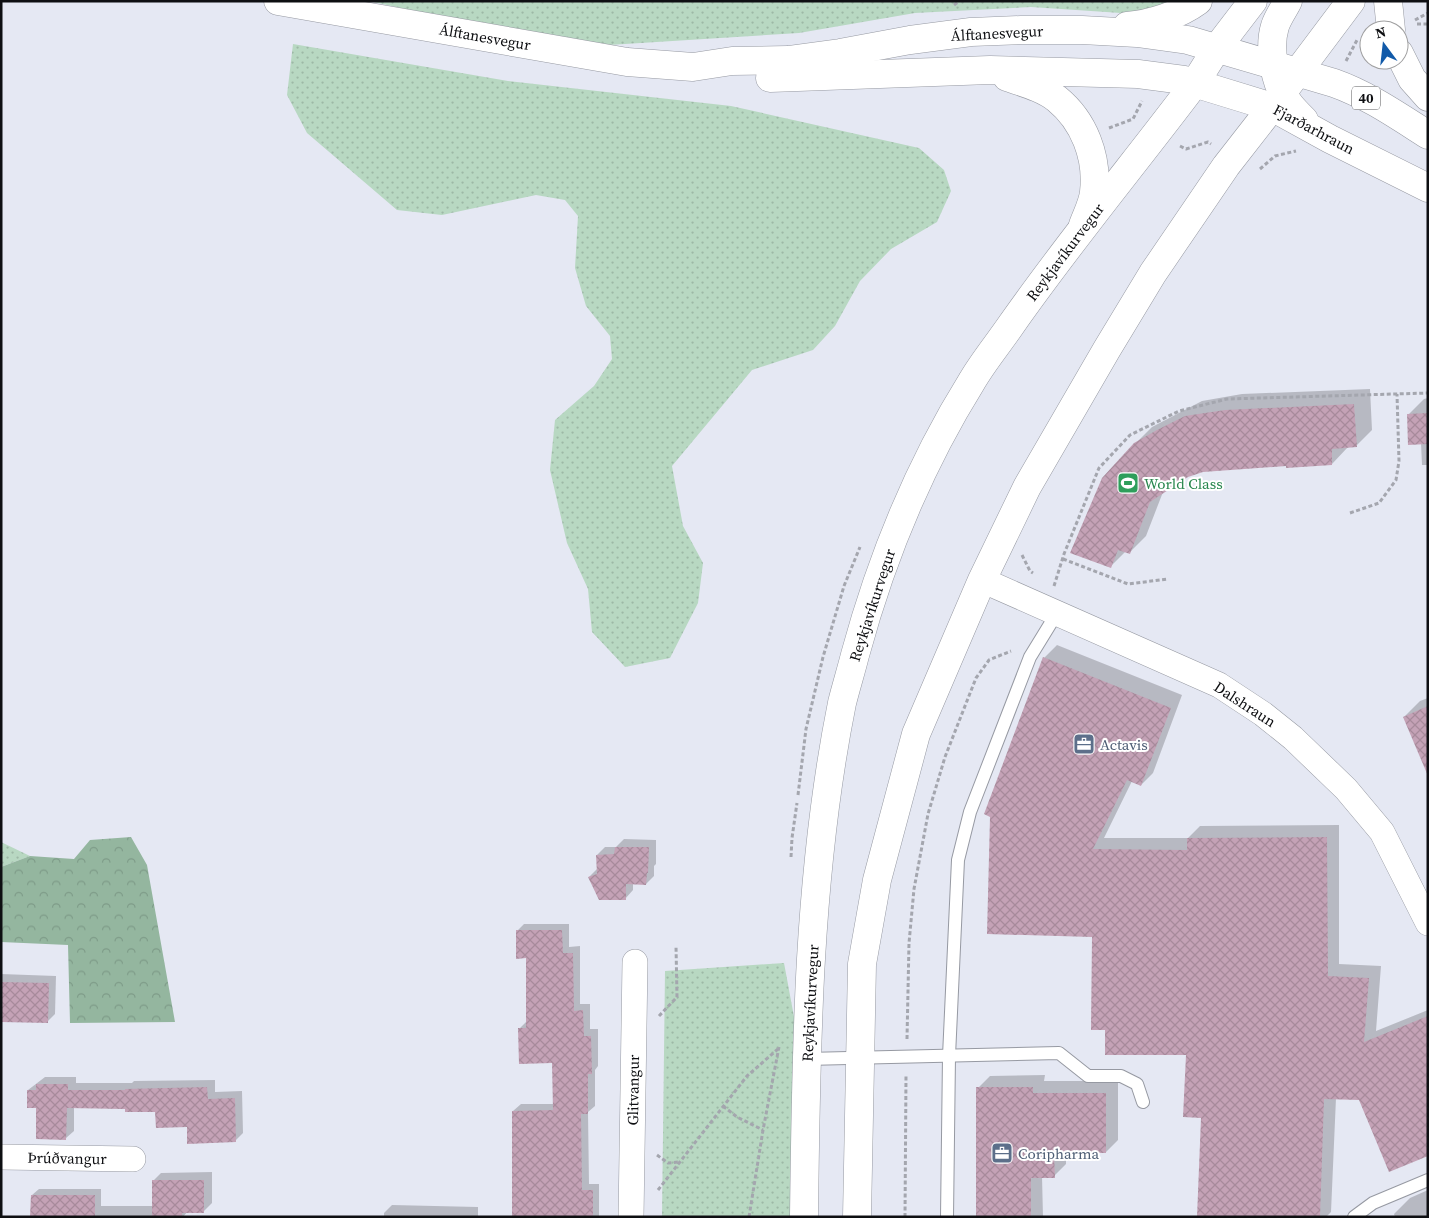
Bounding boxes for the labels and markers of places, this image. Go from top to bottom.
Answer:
sports icon: World Class [1116,471,1140,495]
place label: World Class [1144,473,1223,494]
office icon: Actavis [1072,732,1096,756]
place label: Actavis [1100,734,1148,755]
office icon: Coripharma [990,1141,1014,1165]
place label: Coripharma [1018,1143,1099,1164]

